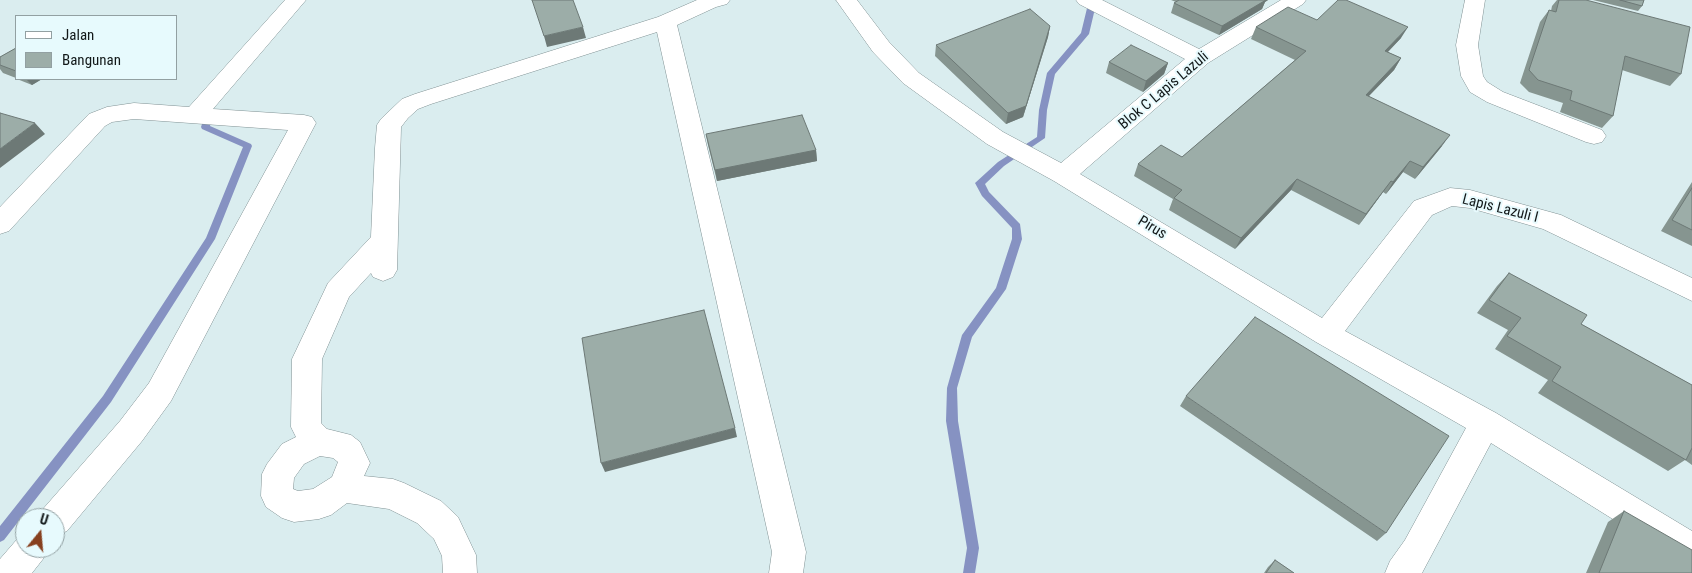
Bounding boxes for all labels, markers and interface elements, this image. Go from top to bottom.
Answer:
legend [15,15,178,80]
text: Jalan [62,26,94,44]
street label: Blok C Lapis Lazuli [1115,48,1213,134]
text: Bangunan [62,51,121,69]
street label: Lapis Lazuli I [1460,191,1540,227]
street label: Pirus [1134,212,1170,244]
north arrow [15,508,65,558]
text: U [38,511,50,528]

